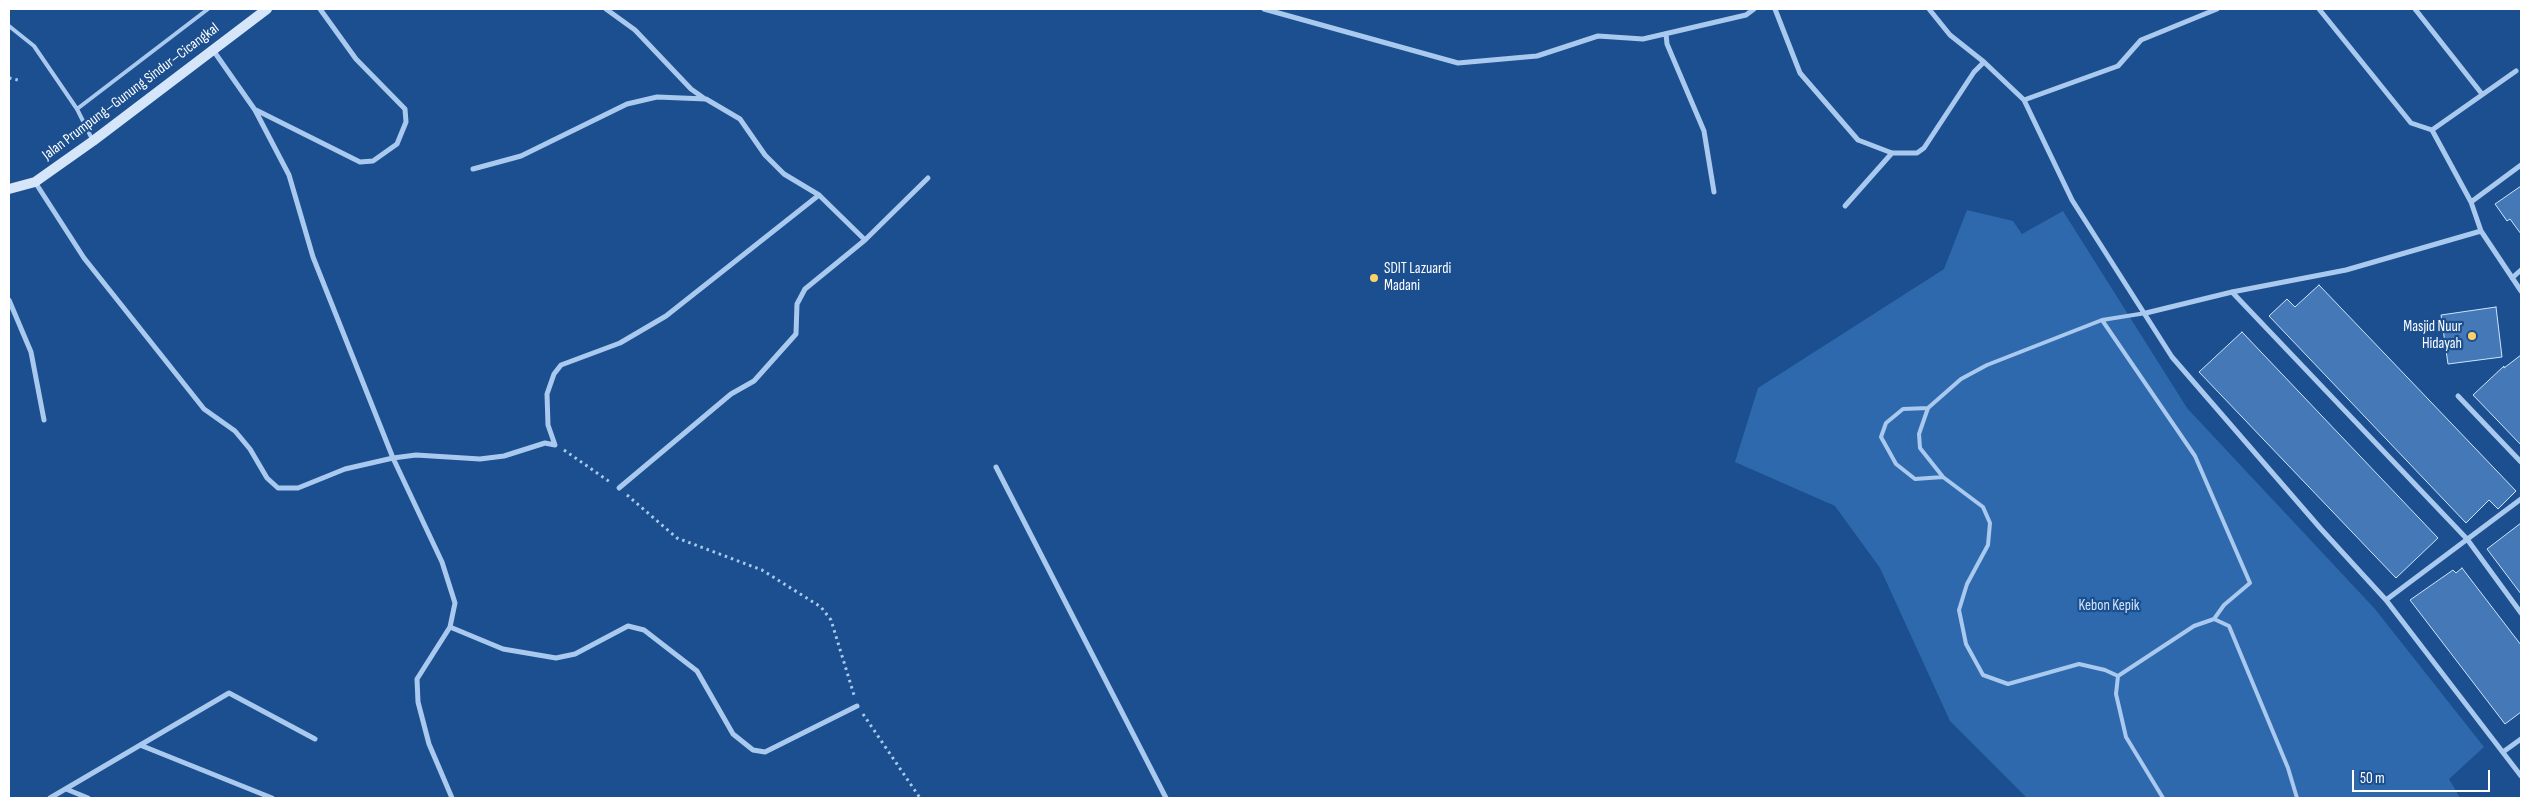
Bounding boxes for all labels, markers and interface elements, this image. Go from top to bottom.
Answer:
street label: Jalan Prumpung–Gunung Sindur–Cicangkal [39,20,223,164]
place label: SDIT Lazuardi Madani [1384,260,1451,295]
marker: SDIT Lazuardi Madani [1368,272,1380,284]
place label: Masjid Nuur Hidayah [2403,318,2462,353]
marker: Masjid Nuur Hidayah [2466,330,2478,342]
park label: Kebon Kepik [2078,597,2140,615]
scale bar [2355,760,2492,792]
text: 50 m [2360,769,2385,788]

